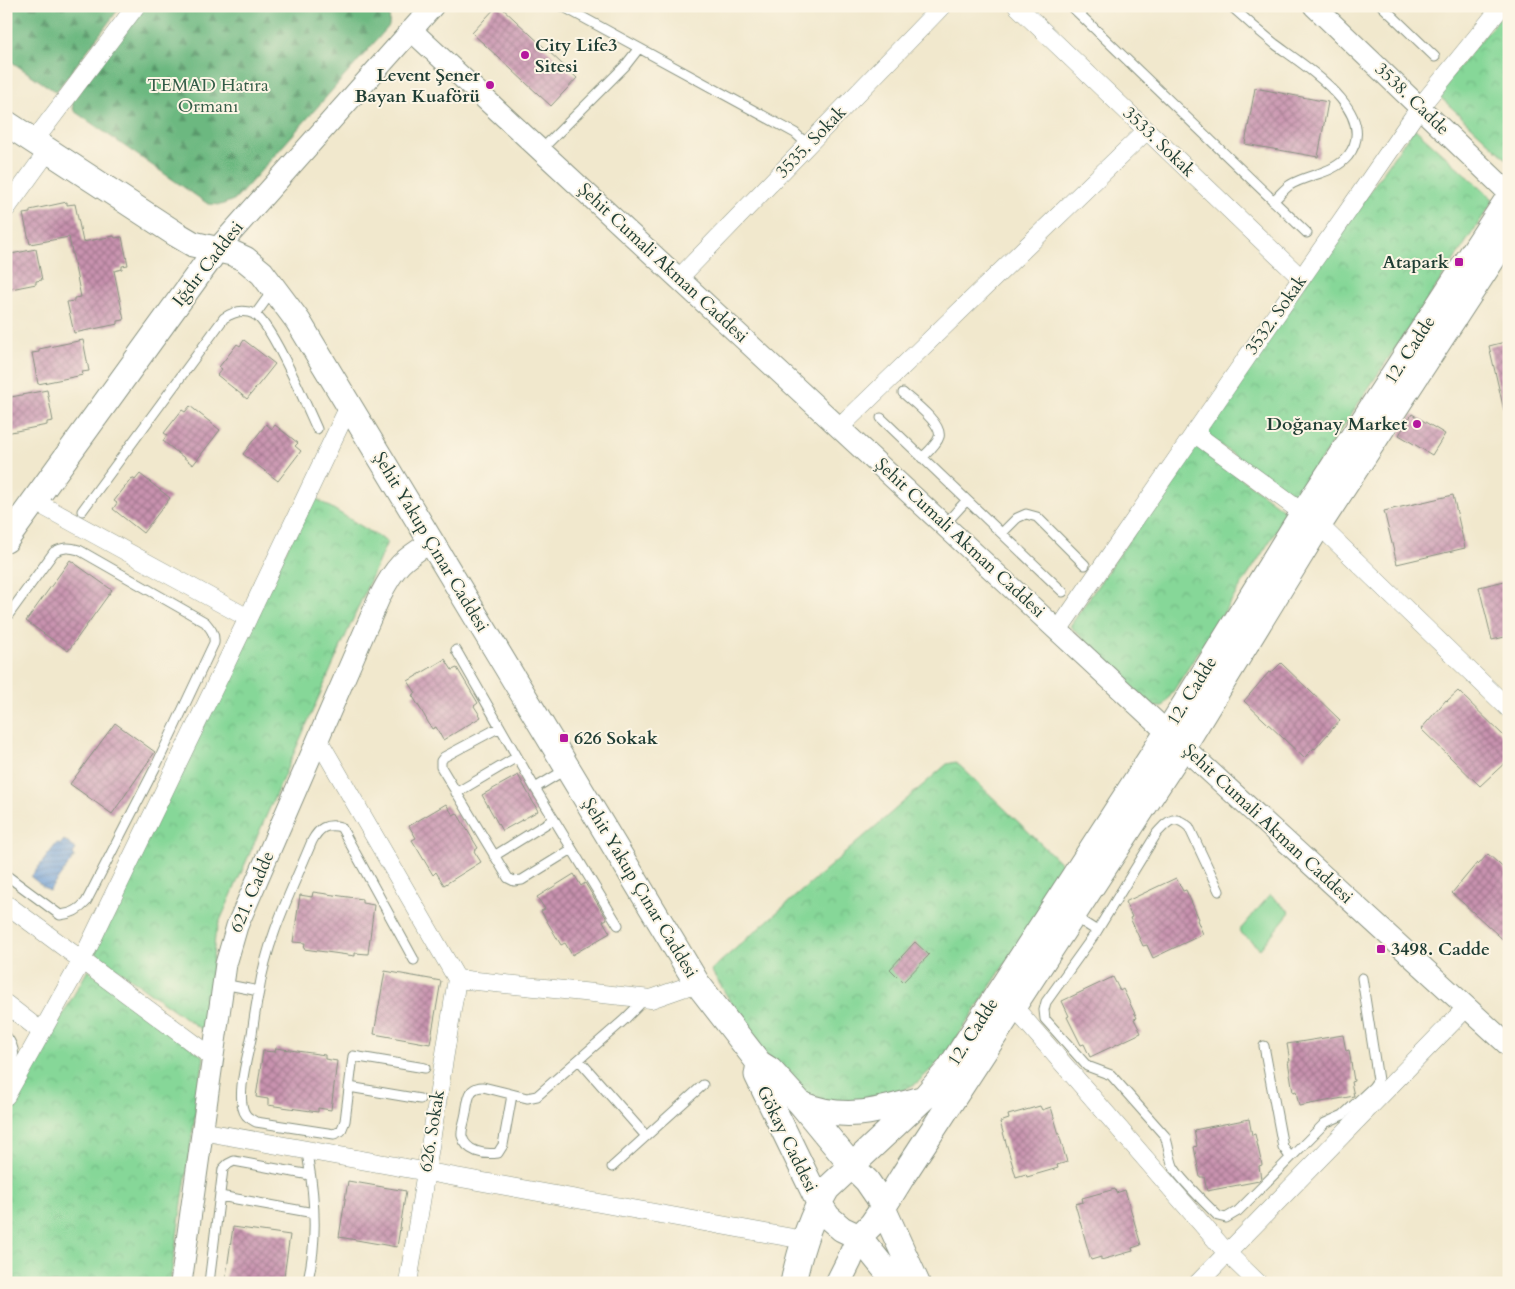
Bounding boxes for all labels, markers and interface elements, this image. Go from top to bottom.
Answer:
place label: City Life3 Sitesi [535,33,618,79]
marker: City Life3 Sitesi [519,49,531,61]
street label: 3538. Cadde [1369,57,1455,141]
place label: Levent Şener Bayan Kuaförü [354,63,481,109]
park label: TEMAD Hatıra Ormanı [147,73,269,119]
marker: Levent Şener Bayan Kuaförü [484,79,496,91]
street label: 3535. Sokak [770,100,852,184]
street label: 3533. Sokak [1117,101,1201,183]
street label: Şehit Cumali Akman Caddesi [572,177,754,349]
street label: Iğdır Caddesi [167,216,249,312]
place label: Atapark [1383,250,1450,275]
marker: Atapark [1453,256,1465,268]
street label: 3532. Sokak [1239,270,1313,360]
street label: 12. Cadde [1379,311,1441,389]
place label: Doğanay Market [1267,412,1408,437]
marker: Doğanay Market [1411,418,1423,430]
street label: Şehit Yakup Çınar Caddesi [367,447,495,637]
street label: Şehit Cumali Akman Caddesi [869,452,1051,624]
street label: 12. Cadde [1161,652,1223,730]
place label: 626 Sokak [574,726,659,751]
marker: 626 Sokak [558,732,570,744]
street label: Şehit Cumali Akman Caddesi [1177,738,1359,910]
street label: Şehit Yakup Çınar Caddesi [576,793,704,983]
street label: 621. Cadde [224,848,280,936]
place label: 3498. Cadde [1391,937,1490,962]
marker: 3498. Cadde [1375,943,1387,955]
street label: 12. Cadde [942,993,1004,1071]
street label: Gökay Caddesi [750,1082,824,1196]
street label: 626. Sokak [413,1088,451,1174]

